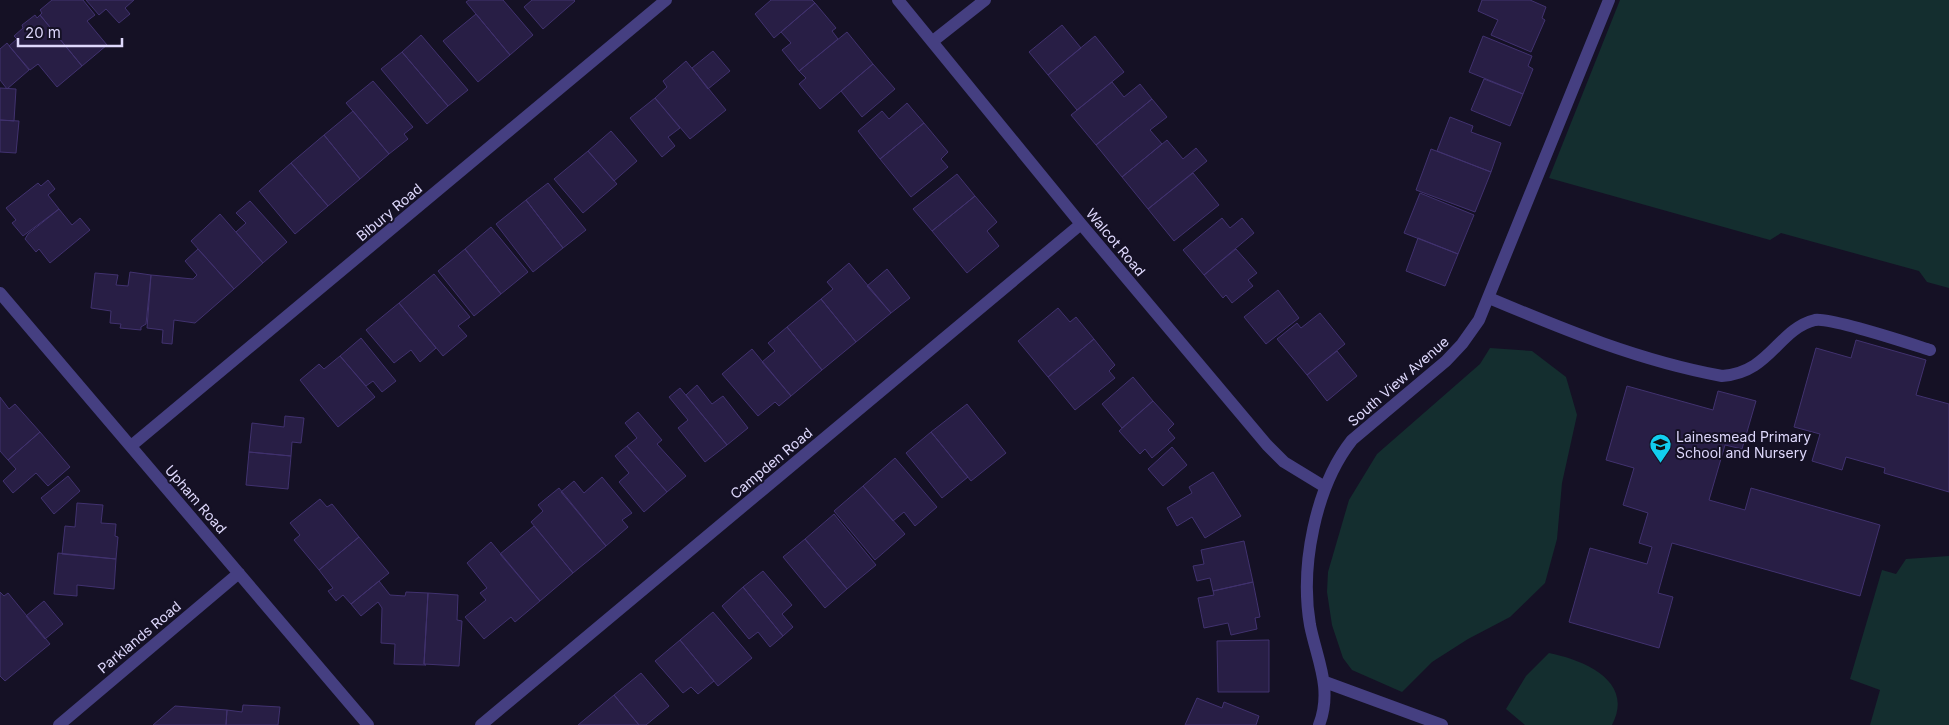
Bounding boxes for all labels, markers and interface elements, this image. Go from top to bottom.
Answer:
scale bar [18,15,121,47]
text: 20 m [25,23,61,42]
street label: Bibury Road [353,180,425,244]
street label: Walcot Road [1083,205,1149,279]
street label: South View Avenue [1344,333,1452,429]
street label: Campden Road [727,424,815,502]
place label: Lainesmead Primary School and Nursery [1676,428,1811,461]
school or university icon: Lainesmead Primary School and Nursery [1648,432,1672,463]
street label: Upham Road [162,461,230,537]
street label: Parklands Road [94,597,184,677]

